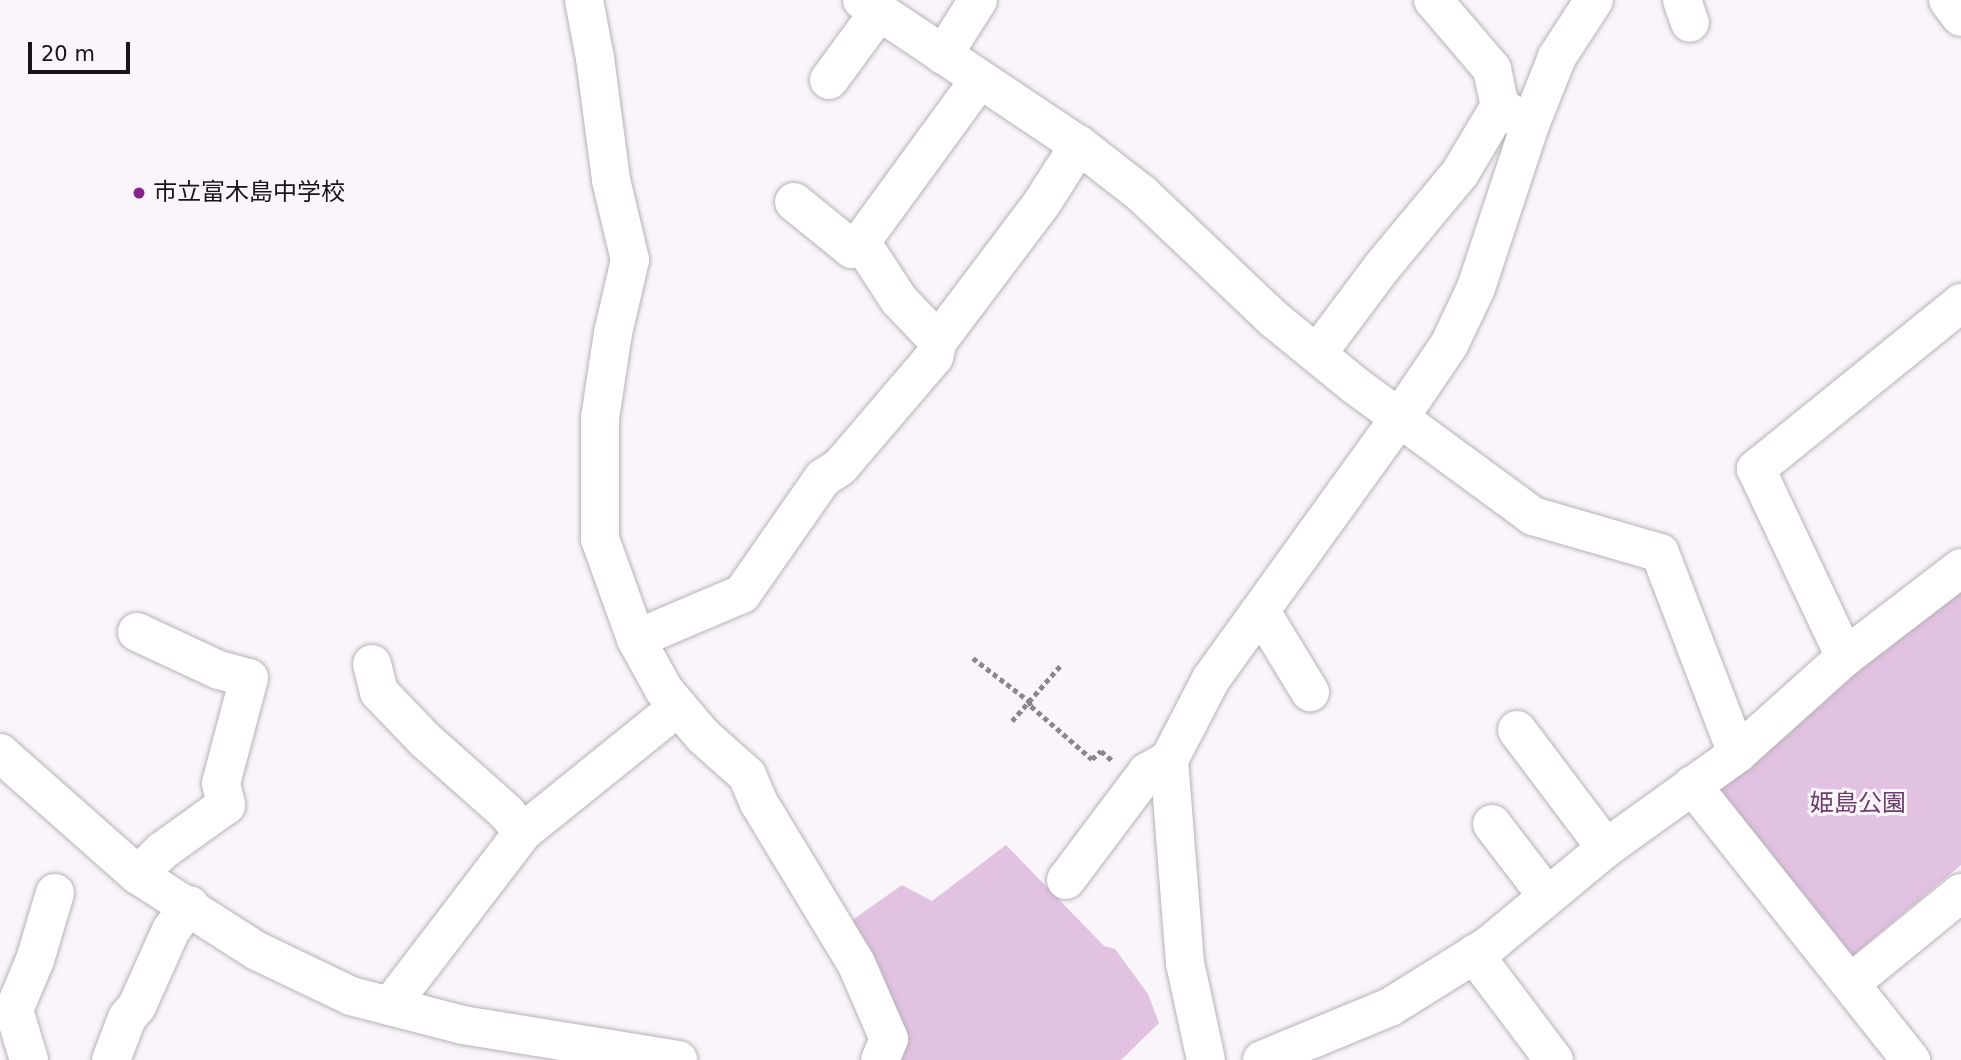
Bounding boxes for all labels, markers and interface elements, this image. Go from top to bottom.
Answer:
scale bar [32,28,133,72]
text: 20 m [41,42,95,66]
place label: 市立富木島中学校 [153,179,345,207]
marker: 市立富木島中学校 [131,185,147,201]
park label: 姫島公園 [1810,790,1906,818]

